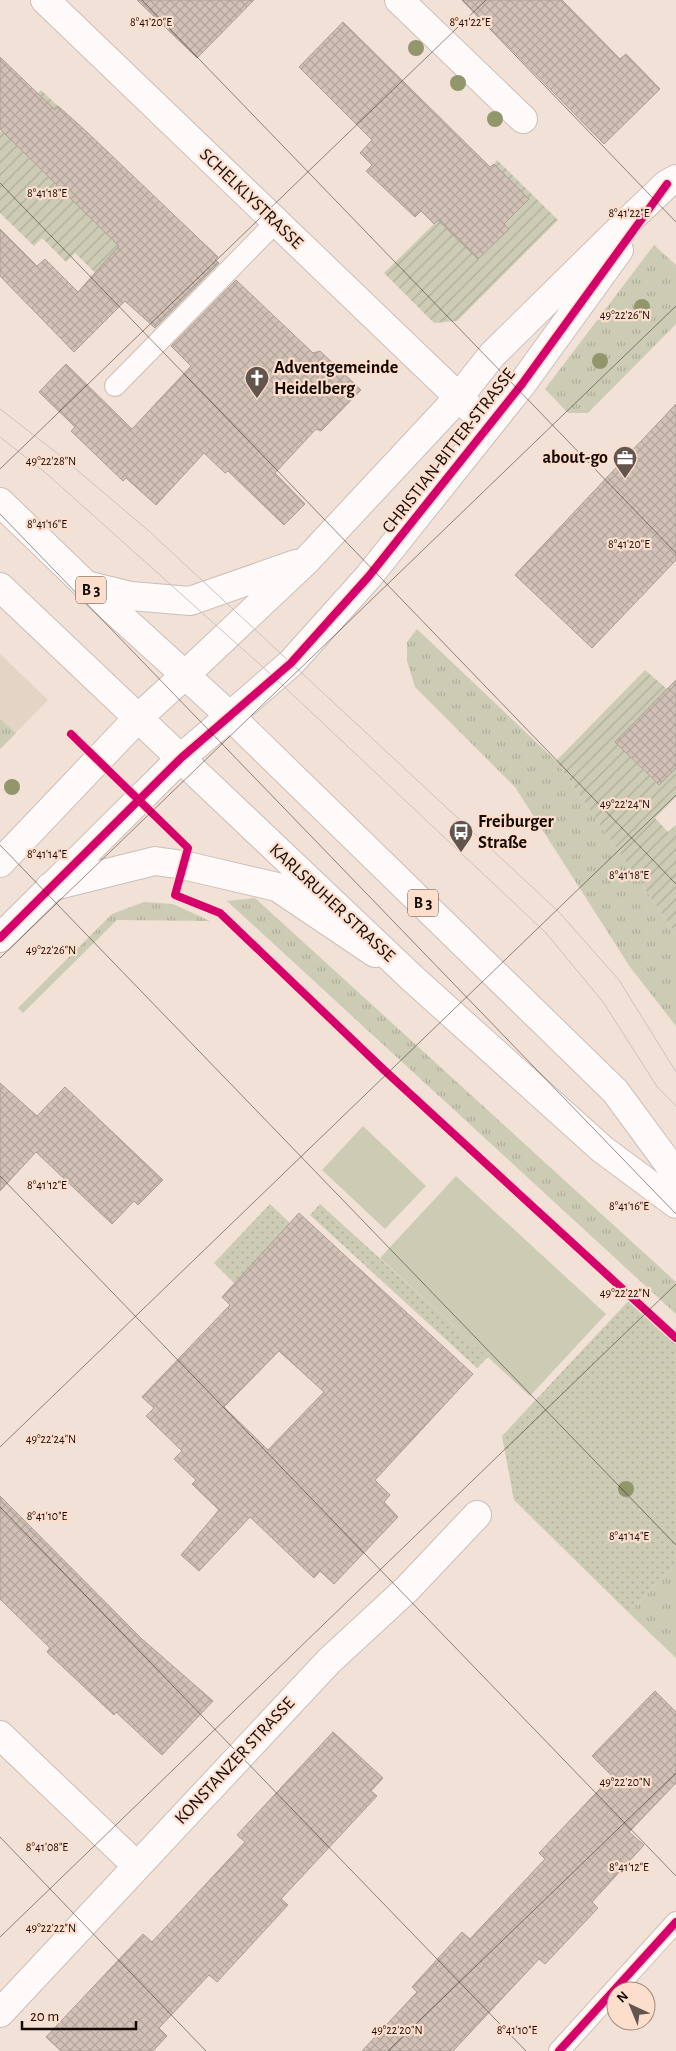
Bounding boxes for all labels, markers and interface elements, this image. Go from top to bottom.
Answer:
text: 8°41'20"E [130,16,172,28]
text: 8°41'22"E [449,16,491,28]
street label: SCHELKLYSTRASSE [196,146,306,253]
text: 8°41'18"E [27,187,67,199]
text: 8°41'22"E [608,207,650,219]
text: 49°22'26"N [600,309,650,321]
place label: Adventgemeinde Heidelberg [274,359,398,398]
church icon: Adventgemeinde Heidelberg [244,365,270,399]
street label: CHRISTIAN-BITTER-STRASSE [379,365,519,537]
office icon: about-go [612,445,638,479]
place label: about-go [542,449,608,467]
text: 49°22'28"N [26,455,76,467]
text: 8°41'16"E [27,518,67,530]
text: 8°41'20"E [608,538,650,550]
road number: B 3 [76,576,106,604]
text: 49°22'24"N [600,798,650,810]
place label: Freiburger Straße [478,813,555,852]
bus stop icon: Freiburger Straße [448,819,474,853]
street label: KARLSRUHER STRASSE [266,840,398,966]
text: 8°41'14"E [27,848,67,860]
text: 8°41'18"E [609,869,649,881]
road number: B 3 [408,890,438,916]
text: 49°22'26"N [26,944,76,956]
text: 8°41'12"E [27,1179,67,1191]
text: 8°41'16"E [609,1200,649,1212]
text: 49°22'22"N [600,1287,650,1299]
text: 49°22'24"N [26,1433,76,1445]
text: 8°41'10"E [27,1510,68,1522]
text: 8°41'14"E [609,1530,649,1542]
street label: KONSTANZER STRASSE [172,1694,298,1828]
text: 49°22'20"N [599,1776,651,1788]
text: 8°41'08"E [26,1841,68,1853]
text: 8°41'12"E [609,1861,649,1873]
text: 49°22'22"N [26,1922,76,1934]
north arrow [606,1981,656,2031]
text: N [614,1989,631,2006]
scale bar [22,1998,136,2030]
text: 20 m [30,2009,59,2024]
text: 49°22'20"N [371,2024,423,2036]
text: 8°41'10"E [497,2024,538,2036]

